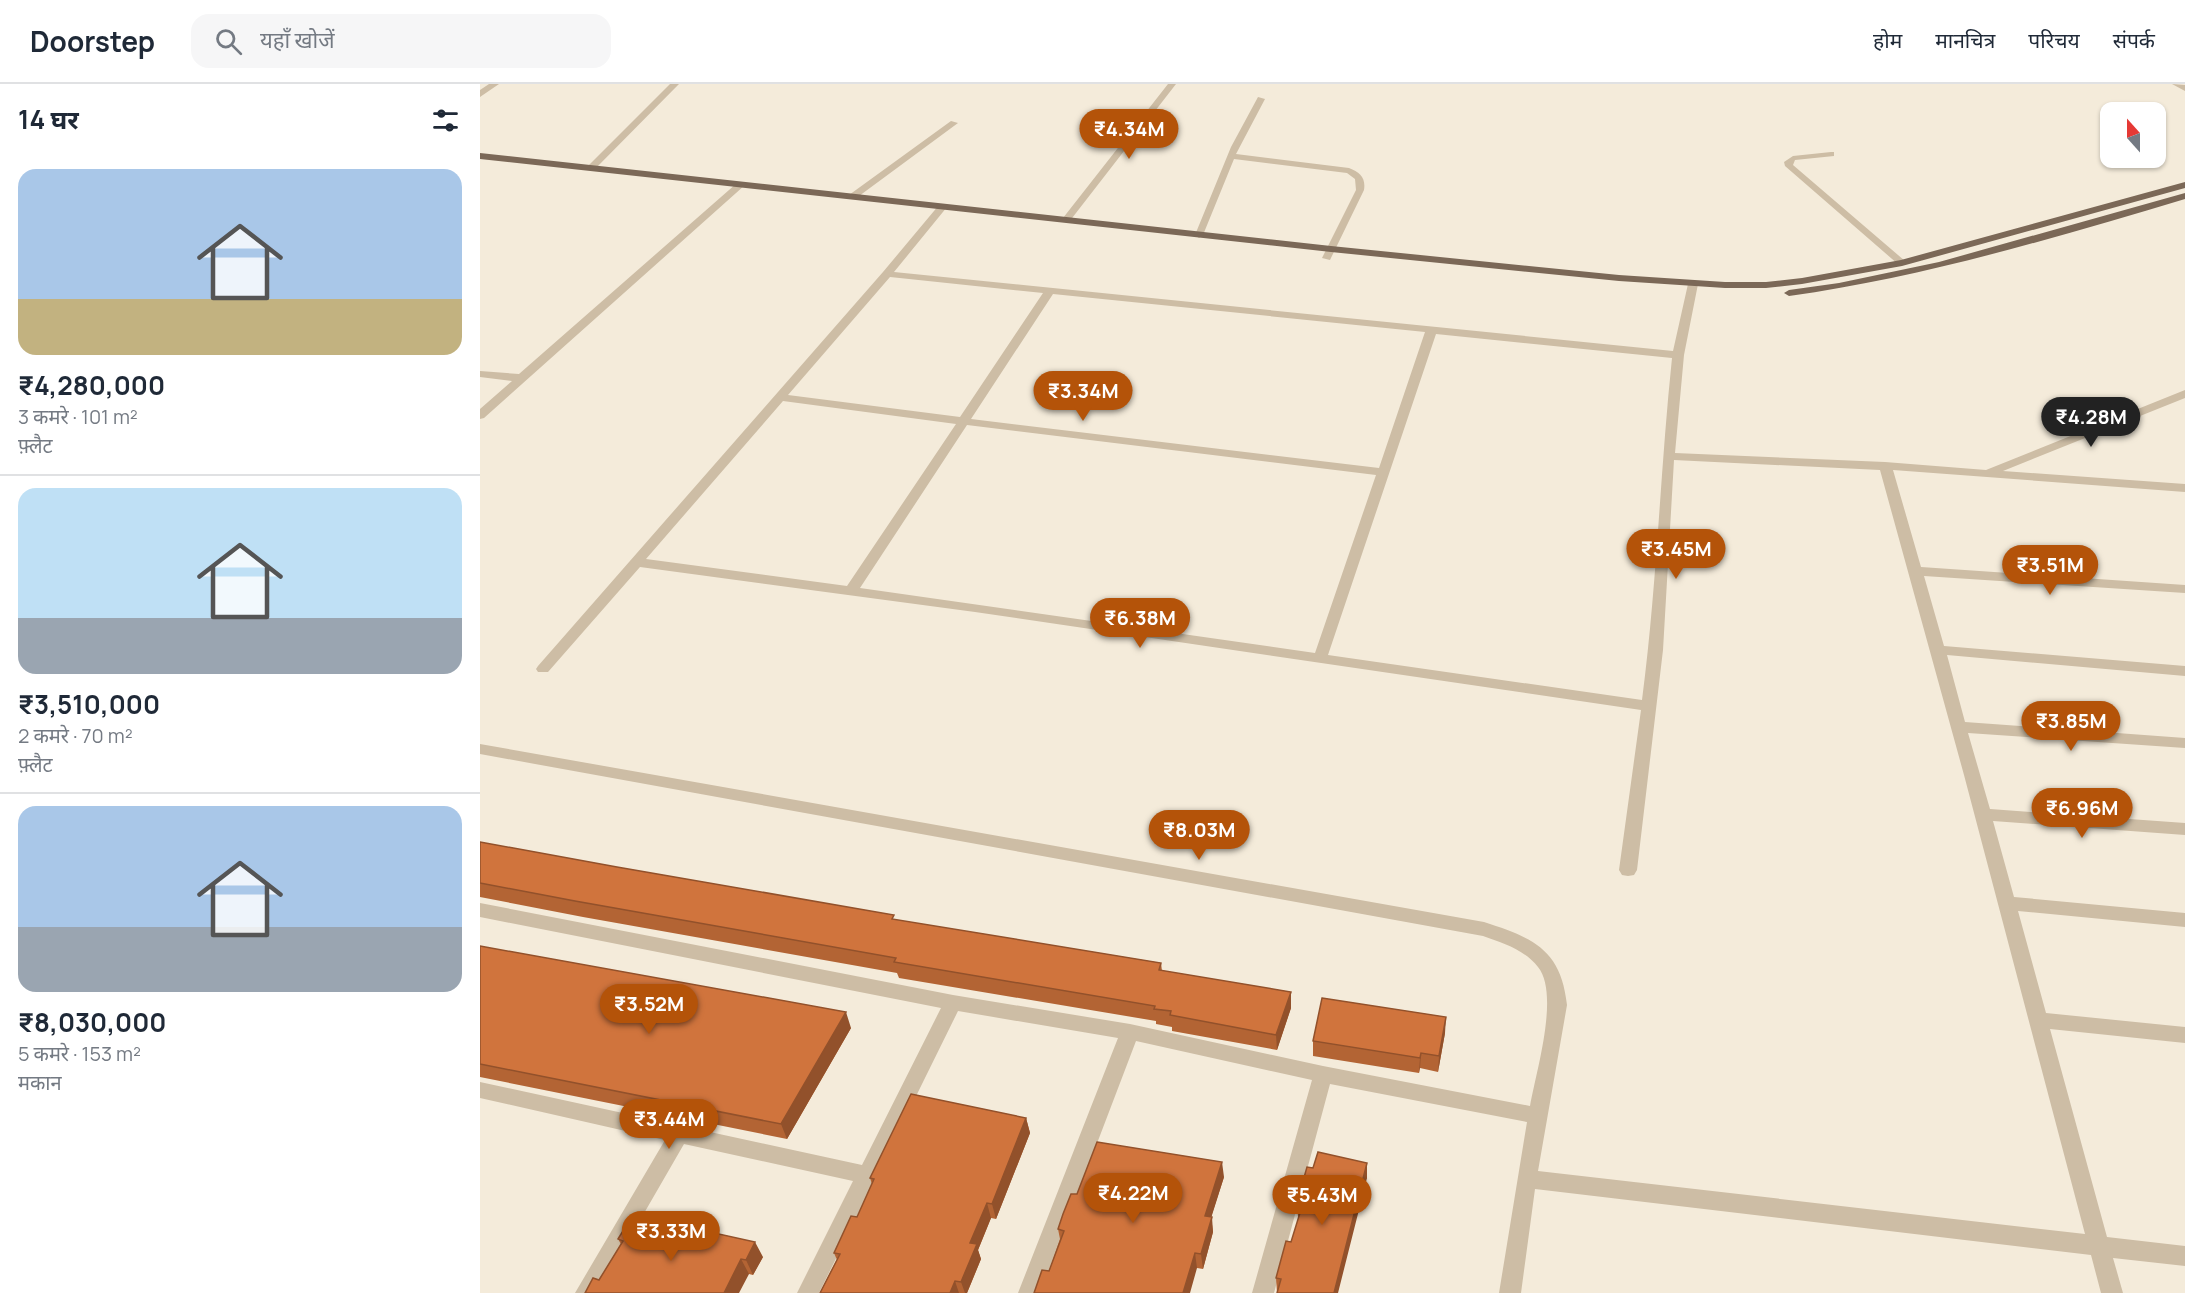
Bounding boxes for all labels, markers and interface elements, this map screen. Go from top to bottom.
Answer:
search box [191,14,611,68]
text: Doorstep [30,22,155,60]
icon: search [212,25,245,58]
text: यहाँ खोजें [260,25,335,55]
text: होम [1873,26,1902,54]
text: मानचित्र [1935,26,1995,54]
text: परिचय [2028,26,2080,54]
text: संपर्क [2113,26,2155,54]
text: 14 घर [18,101,79,137]
north arrow [2100,102,2166,168]
map controls [2100,102,2166,168]
icon: filters [429,104,462,137]
pin: ₹4.34M [1080,109,1178,160]
text: ₹4.34M [1093,115,1165,142]
icon: home [186,208,294,316]
text: ₹4,280,000 [18,367,165,403]
pin: ₹3.34M [1034,371,1132,422]
text: ₹3.34M [1048,377,1118,404]
pin: ₹4.28M [2042,397,2140,448]
text: 3 कमरे · 101 m² [18,403,138,430]
text: ₹4.28M [2055,403,2127,430]
text: फ़्लैट [18,432,53,459]
icon: home [186,527,294,635]
pin: ₹3.45M [1627,529,1725,580]
text: ₹3.45M [1640,535,1712,562]
pin: ₹3.51M [2001,545,2099,596]
text: ₹3.51M [2016,551,2084,578]
pin: ₹6.38M [1091,598,1189,649]
text: ₹6.38M [1104,604,1176,631]
text: ₹3,510,000 [18,686,160,722]
pin: ₹3.85M [2022,701,2120,752]
text: ₹3.85M [2035,707,2107,734]
text: 2 कमरे · 70 m² [18,722,133,749]
text: फ़्लैट [18,751,53,778]
pin: ₹6.96M [2033,788,2131,839]
text: ₹6.96M [2046,794,2118,821]
pin: ₹8.03M [1150,810,1248,861]
text: ₹8.03M [1163,816,1235,843]
icon: home [186,845,294,953]
pin: ₹3.52M [600,984,698,1035]
text: ₹3.52M [614,990,684,1017]
text: ₹8,030,000 [18,1004,166,1040]
text: 5 कमरे · 153 m² [18,1040,141,1067]
text: मकान [18,1069,62,1096]
pin: ₹3.44M [620,1099,718,1150]
text: ₹3.44M [633,1105,705,1132]
pin: ₹4.22M [1084,1173,1182,1224]
pin: ₹5.43M [1273,1175,1371,1226]
text: ₹4.22M [1097,1179,1169,1206]
text: ₹5.43M [1286,1181,1358,1208]
pin: ₹3.33M [622,1211,720,1262]
text: ₹3.33M [636,1217,706,1244]

